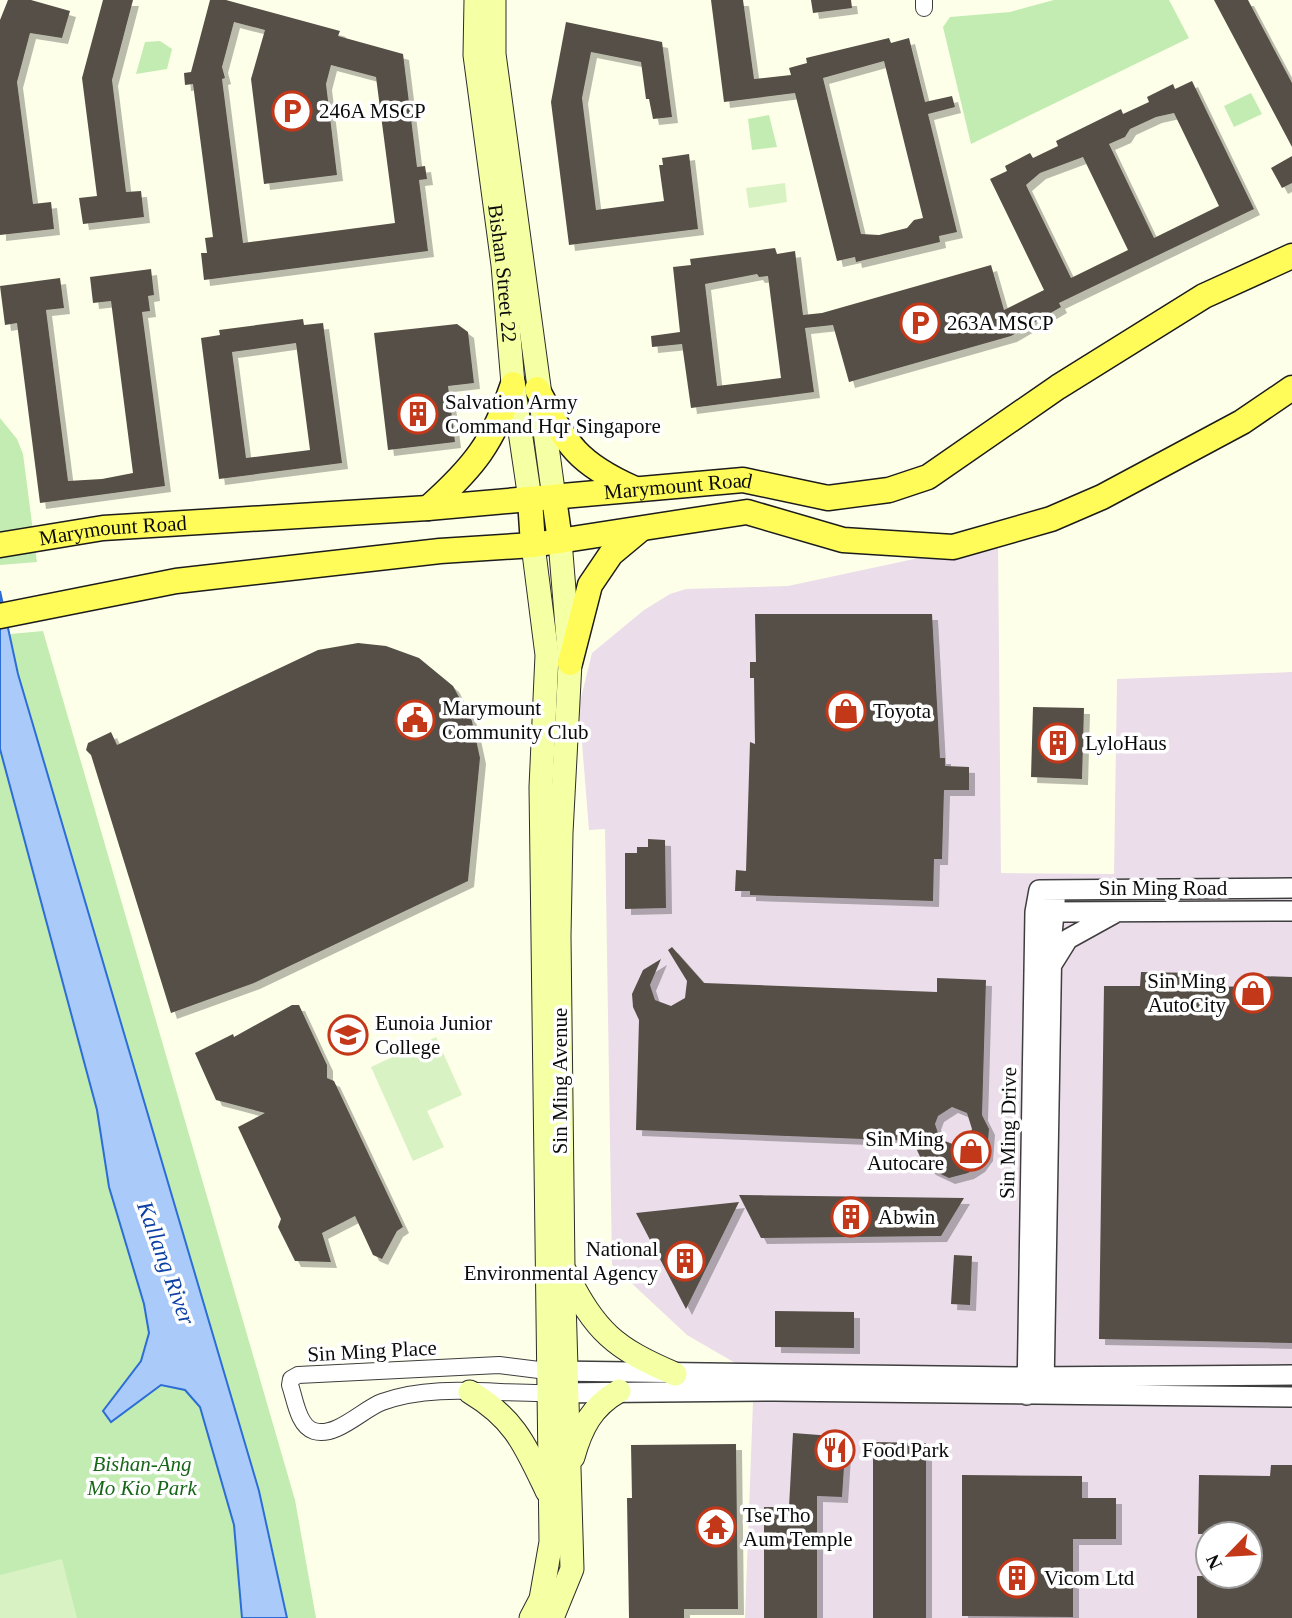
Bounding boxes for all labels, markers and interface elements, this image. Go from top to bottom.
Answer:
parking icon: 246A MSCP [271,90,313,132]
place label: 246A MSCP [319,99,426,123]
street label: Bishan Street 22 [483,203,521,343]
parking icon: 263A MSCP [899,302,941,344]
place label: 263A MSCP [947,311,1054,335]
place label: Salvation Army Command Hqr Singapore [445,390,661,438]
building icon: Salvation Army Command Hqr Singapore [397,393,439,435]
street label: Marymount Road [603,468,755,504]
street label: Marymount Road [37,511,188,550]
shop icon: Toyota [825,690,867,732]
place label: Marymount Community Club [442,696,588,744]
public building icon: Marymount Community Club [394,699,436,741]
place label: Toyota [873,699,932,723]
building icon: LyloHaus [1037,722,1079,764]
place label: LyloHaus [1085,731,1167,755]
street label: Sin Ming Road [1099,876,1228,900]
place label: Sin Ming AutoCity [1147,969,1226,1017]
shop icon: Sin Ming AutoCity [1232,972,1274,1014]
street label: Sin Ming Avenue [548,1008,572,1154]
place label: Eunoia Junior College [375,1011,492,1059]
school or university icon: Eunoia Junior College [327,1014,369,1056]
street label: Sin Ming Drive [995,1067,1021,1199]
place label: Sin Ming Autocare [865,1127,944,1175]
shop icon: Sin Ming Autocare [950,1130,992,1172]
building icon: Abwin [830,1196,872,1238]
water label: Kallang River [132,1197,200,1329]
place label: Abwin [878,1205,936,1229]
place label: National Environmental Agency [464,1237,658,1285]
building icon: National Environmental Agency [664,1240,706,1282]
street label: Sin Ming Place [307,1336,437,1366]
restaurant icon: Food Park [814,1429,856,1471]
place label: Food Park [862,1438,949,1462]
park label: Bishan-Ang Mo Kio Park [86,1452,198,1500]
place label: Tse Tho Aum Temple [743,1503,853,1551]
temple icon: Tse Tho Aum Temple [695,1506,737,1548]
north arrow [1194,1520,1264,1590]
text: N [1202,1551,1226,1573]
building icon: Vicom Ltd [996,1557,1038,1599]
place label: Vicom Ltd [1044,1566,1135,1590]

